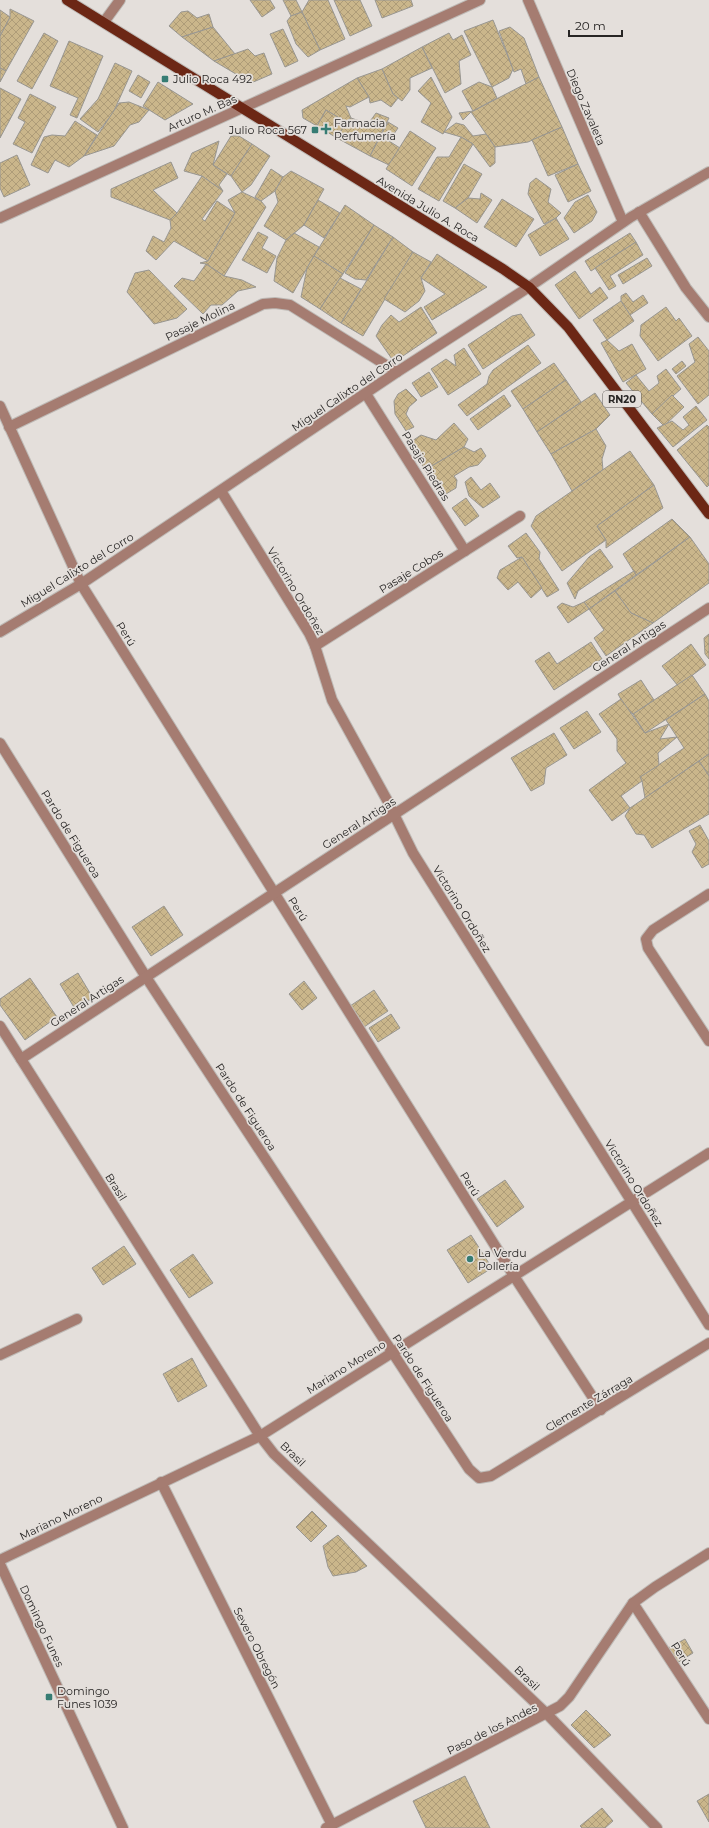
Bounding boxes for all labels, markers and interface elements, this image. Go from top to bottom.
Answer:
scale bar [569,12,622,38]
text: 20 m [575,18,606,33]
street label: Diego Zavaleta [564,66,608,148]
place label: Julio Roca 492 [172,72,252,86]
marker: Julio Roca 492 [160,74,170,84]
street label: Arturo M. Bas [165,91,239,134]
place label: Farmacia Perfumería [334,116,396,143]
place label: Julio Roca 567 [228,123,307,137]
marker: Farmacia Perfumería [321,124,331,134]
marker: Julio Roca 567 [310,125,320,135]
street label: Avenida Julio A. Roca [374,173,482,245]
street label: Pasaje Molina [163,298,237,344]
street label: Miguel Calixto del Corro [289,350,405,434]
road number: RN20 [603,391,641,407]
street label: Pasaje Piedras [399,429,453,504]
street label: Miguel Calixto del Corro [18,529,136,611]
street label: Victorino Ordoñez [264,545,328,638]
street label: Pasaje Cobos [376,545,446,596]
street label: General Artigas [590,617,669,675]
street label: Perú [113,619,139,649]
street label: Pardo de Figueroa [38,787,104,881]
street label: General Artigas [320,794,399,852]
street label: Victorino Ordoñez [430,863,495,955]
street label: Perú [285,894,311,924]
street label: General Artigas [48,972,127,1030]
street label: Pardo de Figueroa [212,1060,280,1154]
street label: Victorino Ordoñez [602,1137,667,1229]
street label: Perú [457,1169,483,1199]
street label: Brasil [102,1171,130,1203]
place label: La Verdu Pollería [478,1246,527,1273]
marker: La Verdu Pollería [465,1254,475,1264]
street label: Pardo de Figueroa [389,1331,457,1425]
street label: Mariano Moreno [304,1337,388,1397]
street label: Clemente Zárraga [543,1371,635,1435]
street label: Brasil [277,1438,309,1470]
street label: Mariano Moreno [17,1491,105,1543]
street label: Domingo Funes [17,1583,67,1670]
street label: Severo Obregón [231,1605,283,1691]
street label: Perú [668,1639,694,1669]
street label: Brasil [511,1663,543,1693]
place label: Domingo Funes 1039 [57,1684,118,1711]
marker: Domingo Funes 1039 [44,1692,54,1702]
street label: Paso de los Andes [445,1700,540,1758]

